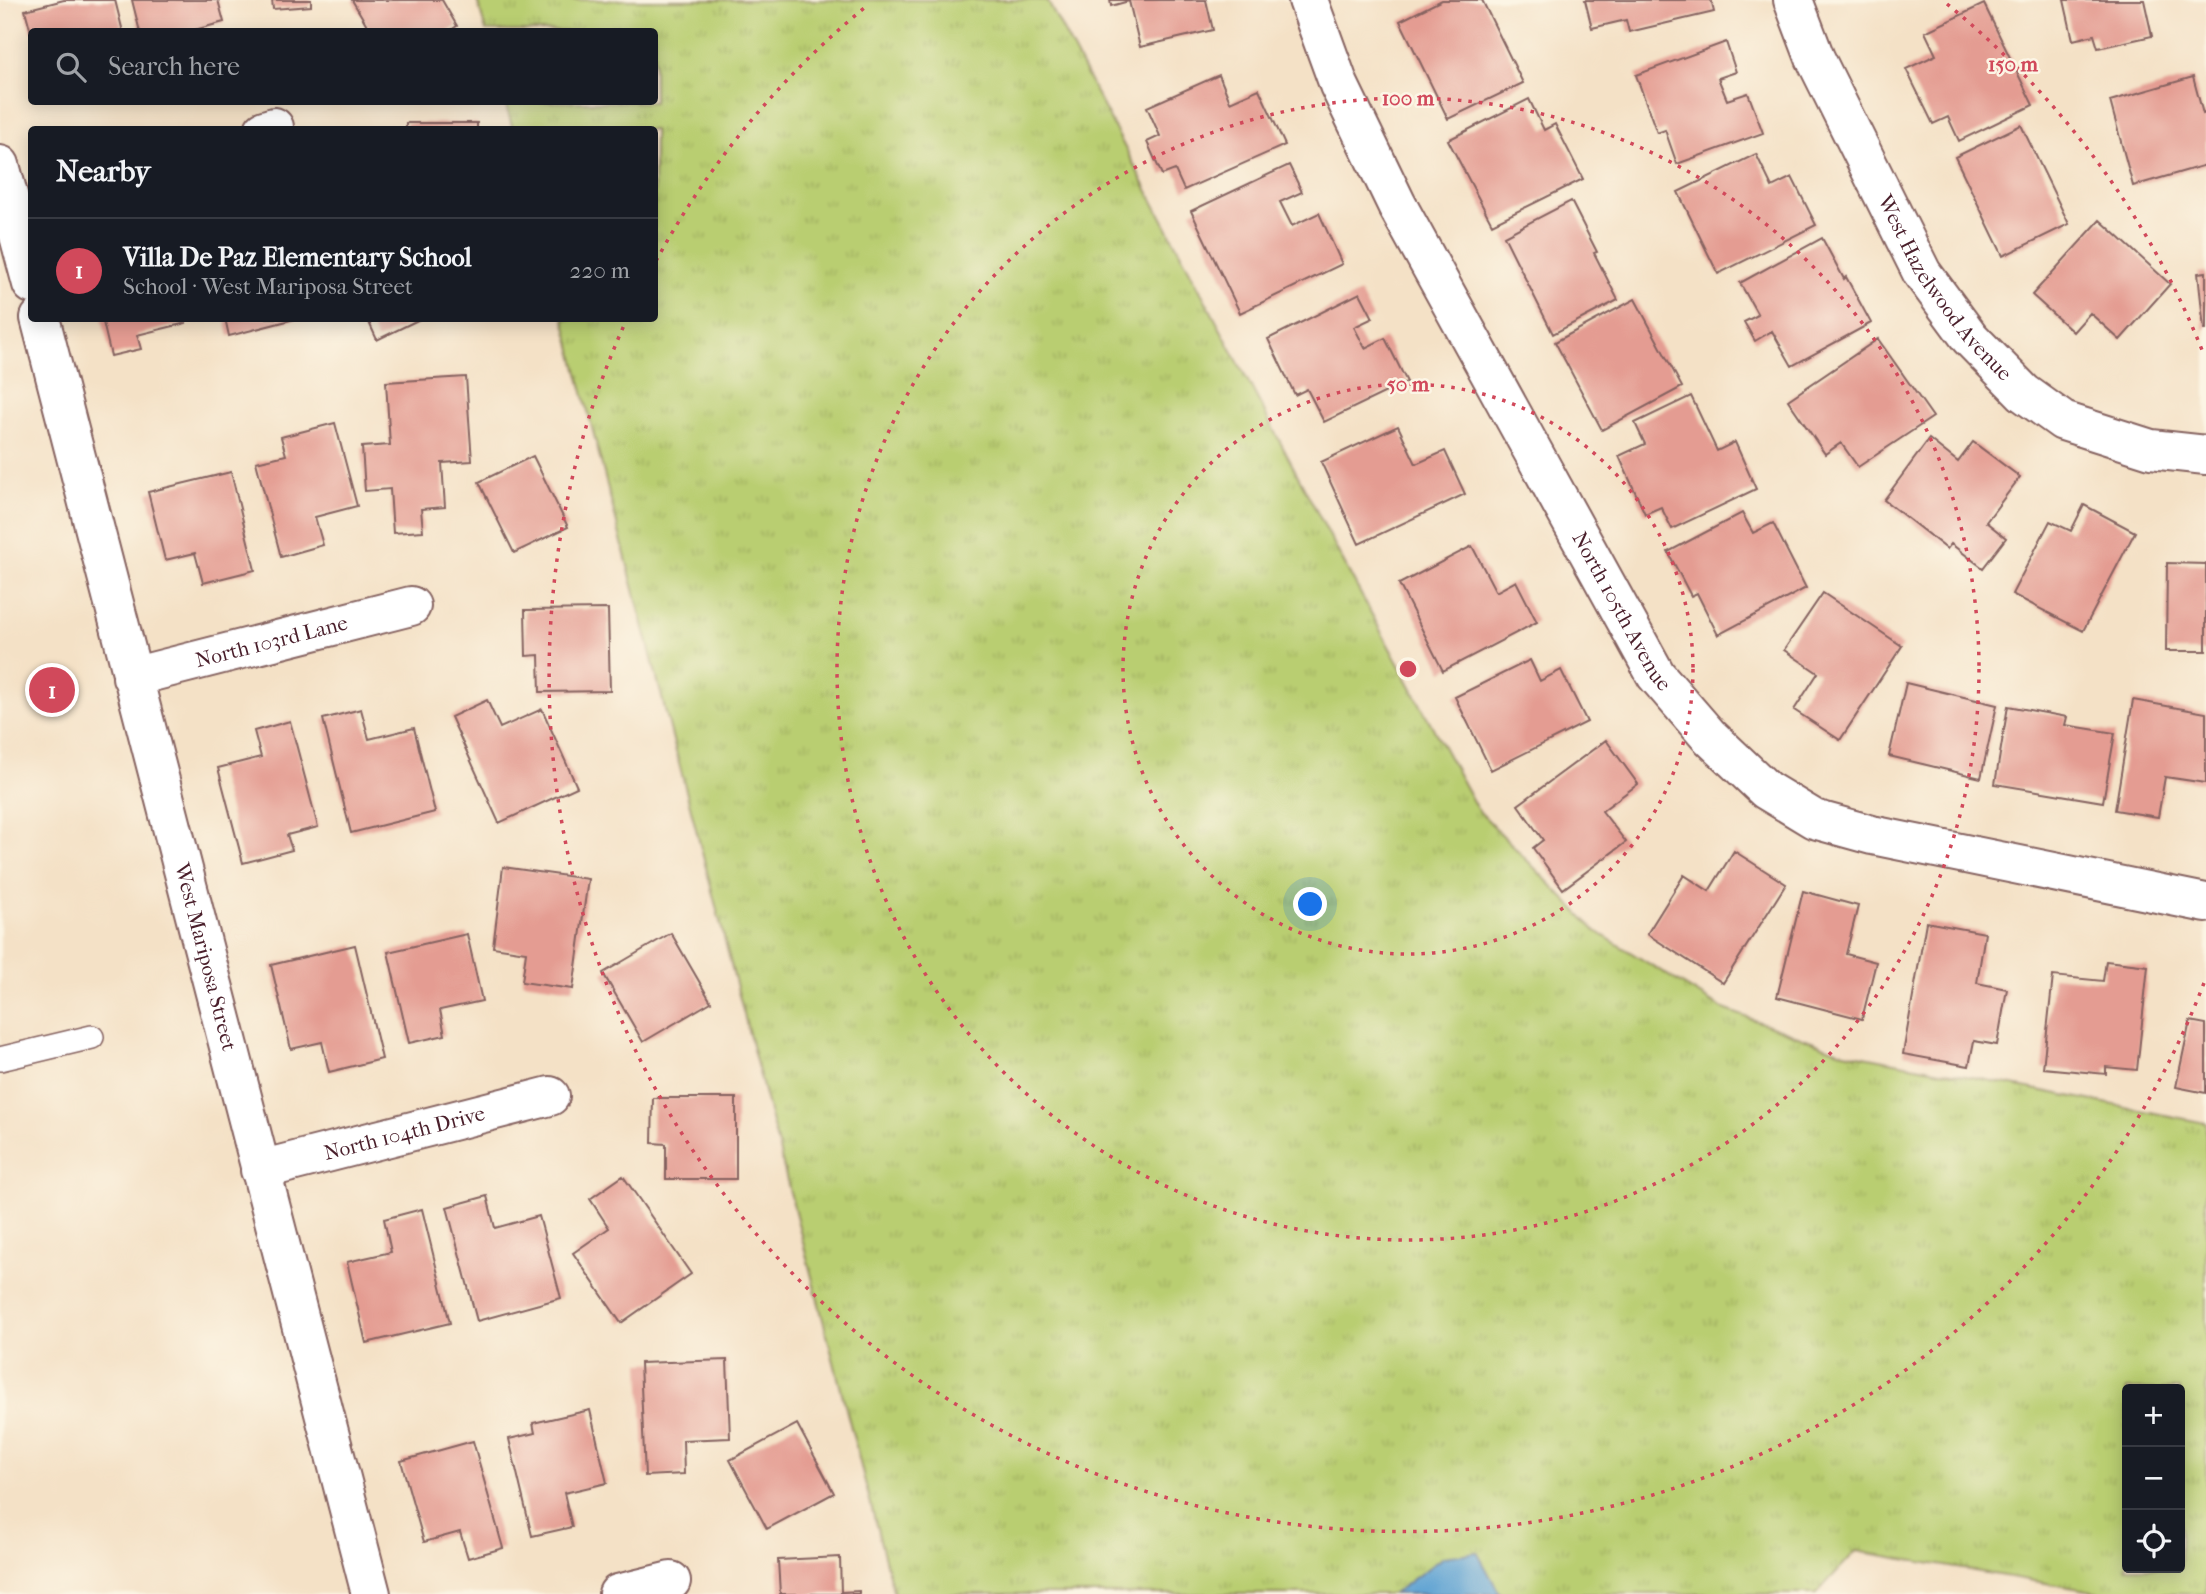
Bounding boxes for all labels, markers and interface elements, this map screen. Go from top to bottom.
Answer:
search box [28,28,658,105]
icon: search [52,48,90,86]
text: Search here [108,51,240,82]
text: 150 m [1988,52,2039,76]
text: 100 m [1382,86,1435,110]
text: Nearby [56,154,151,189]
street label: West Hazelwood Avenue [1873,190,2017,385]
text: Villa De Paz Elementary School [123,242,472,273]
text: 1 [75,257,83,284]
text: 220 m [570,257,630,284]
text: School · West Mariposa Street [123,273,413,300]
text: 50 m [1387,372,1430,396]
street label: North 105th Avenue [1567,528,1676,696]
street label: North 103rd Lane [193,611,350,672]
centre of rings [1396,657,1420,681]
pin: 1 [29,664,75,716]
street label: West Mariposa Street [170,859,242,1054]
your location [1293,887,1327,921]
street label: North 104th Drive [321,1101,487,1165]
map controls [2122,1384,2185,1573]
button: + [2122,1384,2185,1447]
button: − [2122,1447,2185,1510]
button: locate [2122,1510,2185,1573]

